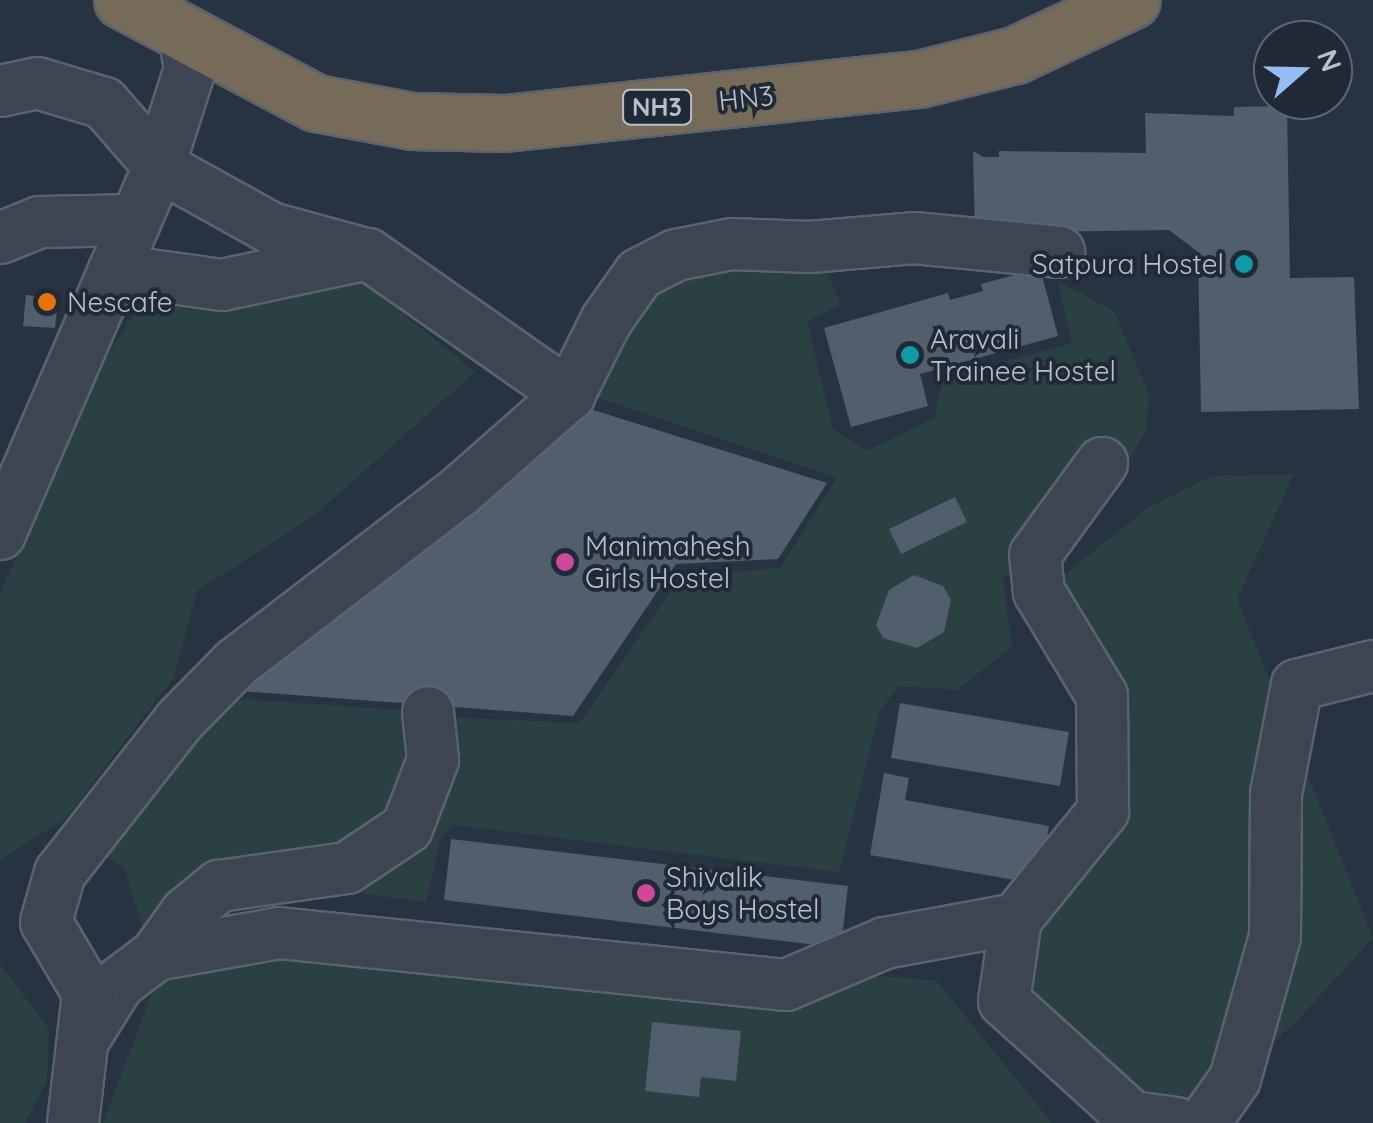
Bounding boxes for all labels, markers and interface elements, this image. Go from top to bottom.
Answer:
north arrow [1253,20,1353,120]
text: N [1310,45,1350,76]
street label: HN3 [717,78,775,118]
road number: NH3 [622,87,692,127]
place label: Satpura Hostel [1032,247,1224,281]
marker: Satpura Hostel [1233,253,1255,275]
place label: Nescafe [67,285,173,319]
marker: Nescafe [36,291,58,313]
place label: Aravali Trainee Hostel [930,322,1116,388]
marker: Aravali Trainee Hostel [899,344,921,366]
place label: Manimahesh Girls Hostel [585,529,751,595]
marker: Manimahesh Girls Hostel [554,551,576,573]
place label: Shivalik Boys Hostel [666,860,819,926]
marker: Shivalik Boys Hostel [635,882,657,904]

